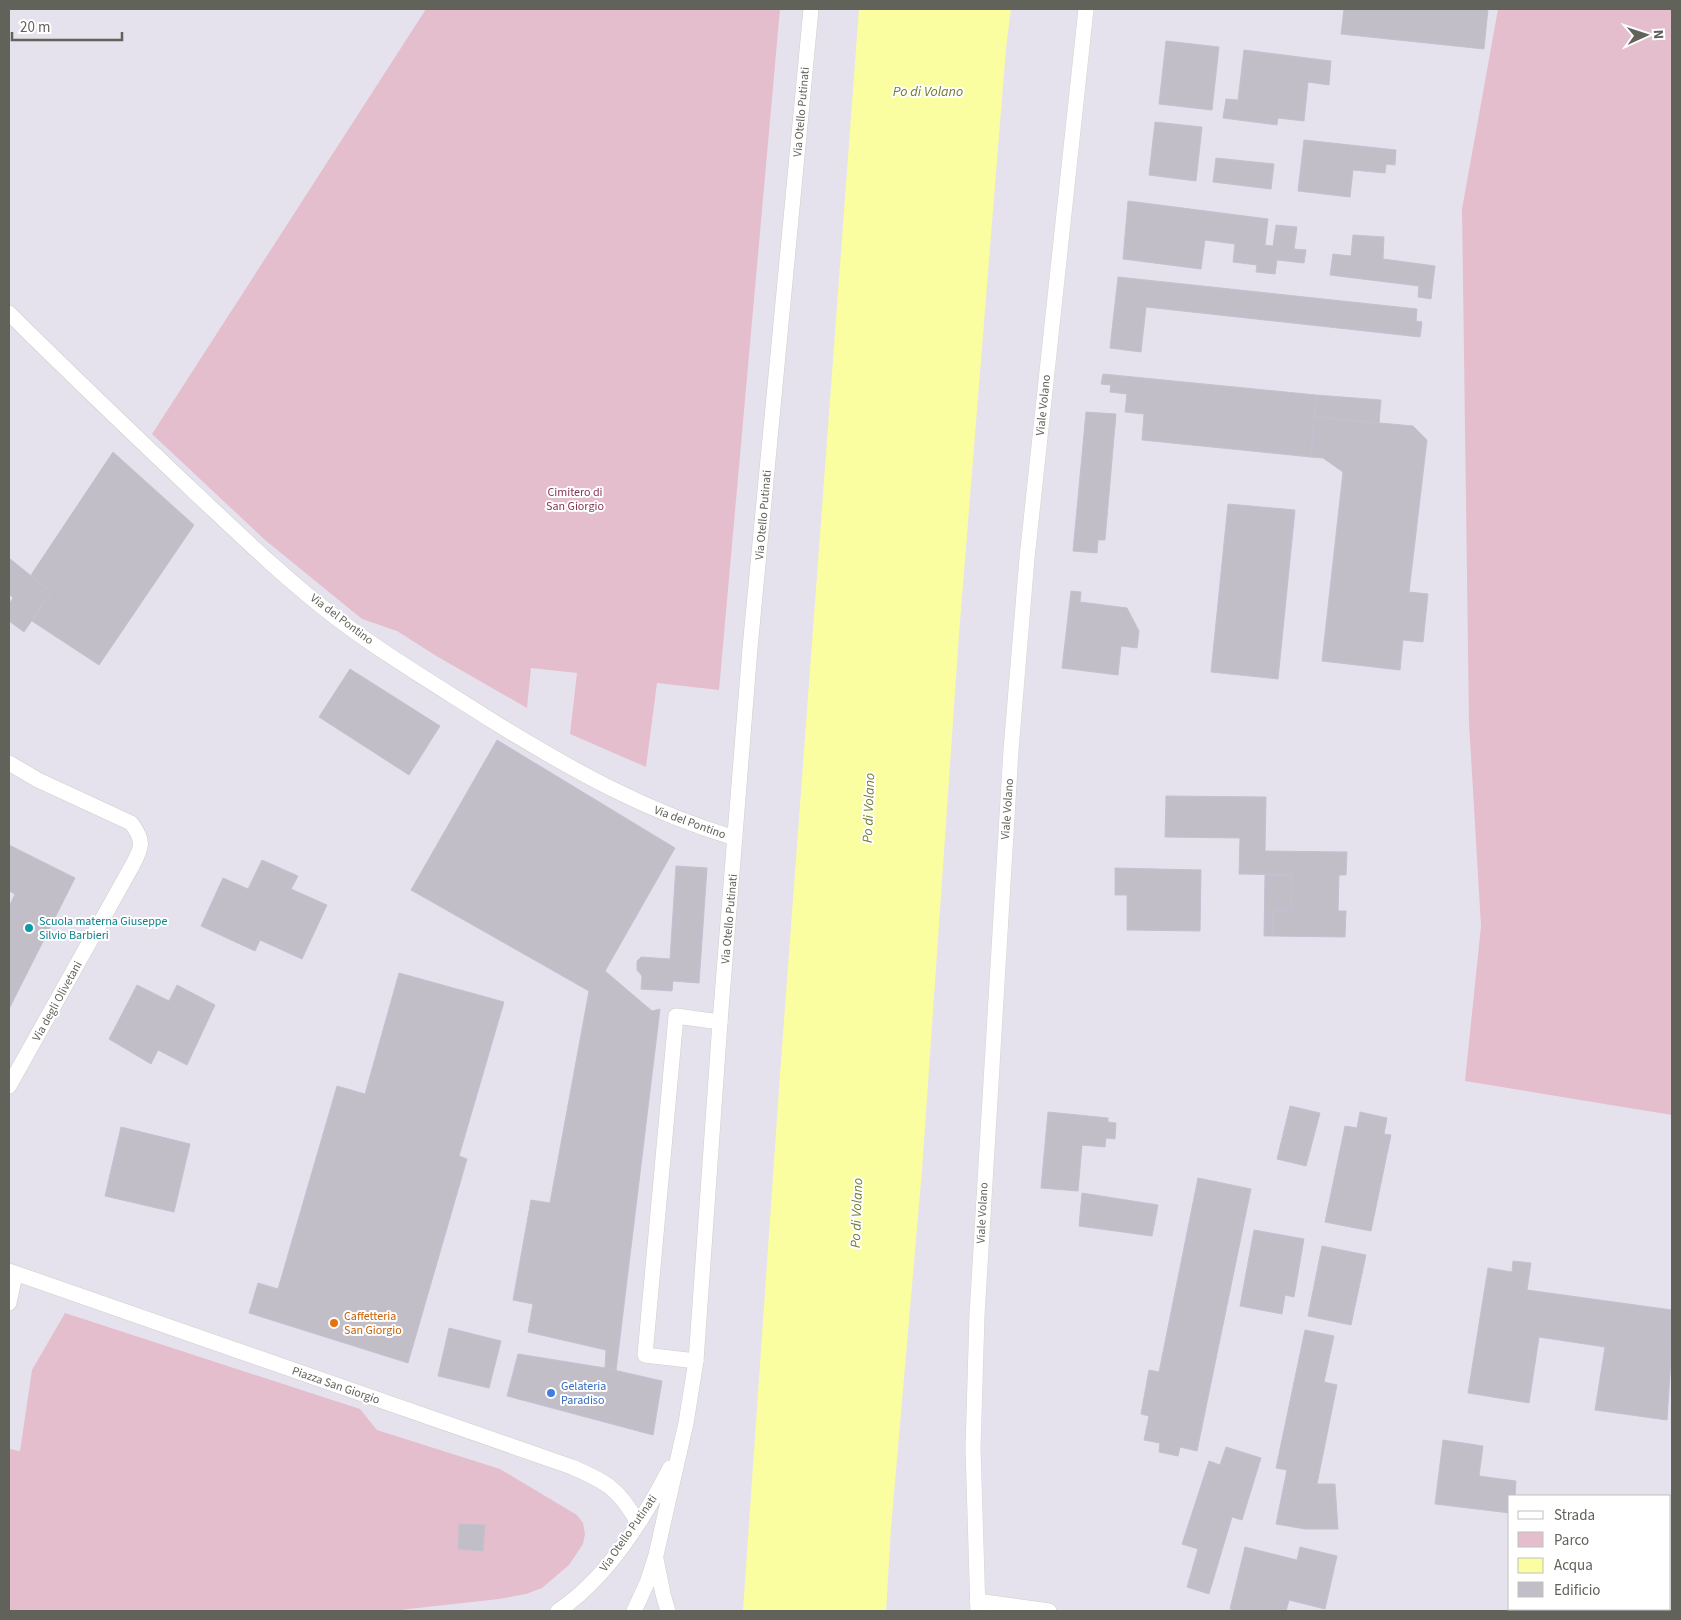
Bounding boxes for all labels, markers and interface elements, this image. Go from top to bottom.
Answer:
scale bar [12,10,122,42]
north arrow [1621,10,1671,60]
text: 20 m [20,17,50,38]
text: N [1648,29,1668,40]
street label: Via Otello Putinati [789,66,814,158]
water label: Po di Volano [893,82,963,102]
street label: Viale Volano [1032,374,1055,436]
street label: Via Otello Putinati [751,469,776,561]
park label: Cimitero di San Giorgio [546,484,604,515]
street label: Via del Pontino [307,590,377,649]
water label: Po di Volano [858,773,880,844]
street label: Viale Volano [997,778,1018,840]
street label: Via del Pontino [652,802,728,843]
street label: Via Otello Putinati [717,873,742,965]
place label: Scuola materna Giuseppe Silvio Barbieri [39,913,167,944]
marker: Scuola materna Giuseppe Silvio Barbieri [23,922,35,934]
street label: Via degli Olivetani [28,958,87,1044]
water label: Po di Volano [846,1178,868,1249]
street label: Viale Volano [972,1182,993,1244]
place label: Caffetteria San Giorgio [344,1308,402,1339]
marker: Caffetteria San Giorgio [328,1317,340,1329]
street label: Piazza San Giorgio [290,1362,382,1408]
place label: Gelateria Paradiso [561,1378,606,1409]
marker: Gelateria Paradiso [545,1387,557,1399]
street label: Via Otello Putinati [596,1491,661,1575]
legend [1508,1495,1671,1610]
text: Strada [1554,1505,1595,1526]
text: Parco [1554,1530,1589,1551]
text: Acqua [1554,1555,1593,1576]
text: Edificio [1554,1580,1601,1601]

